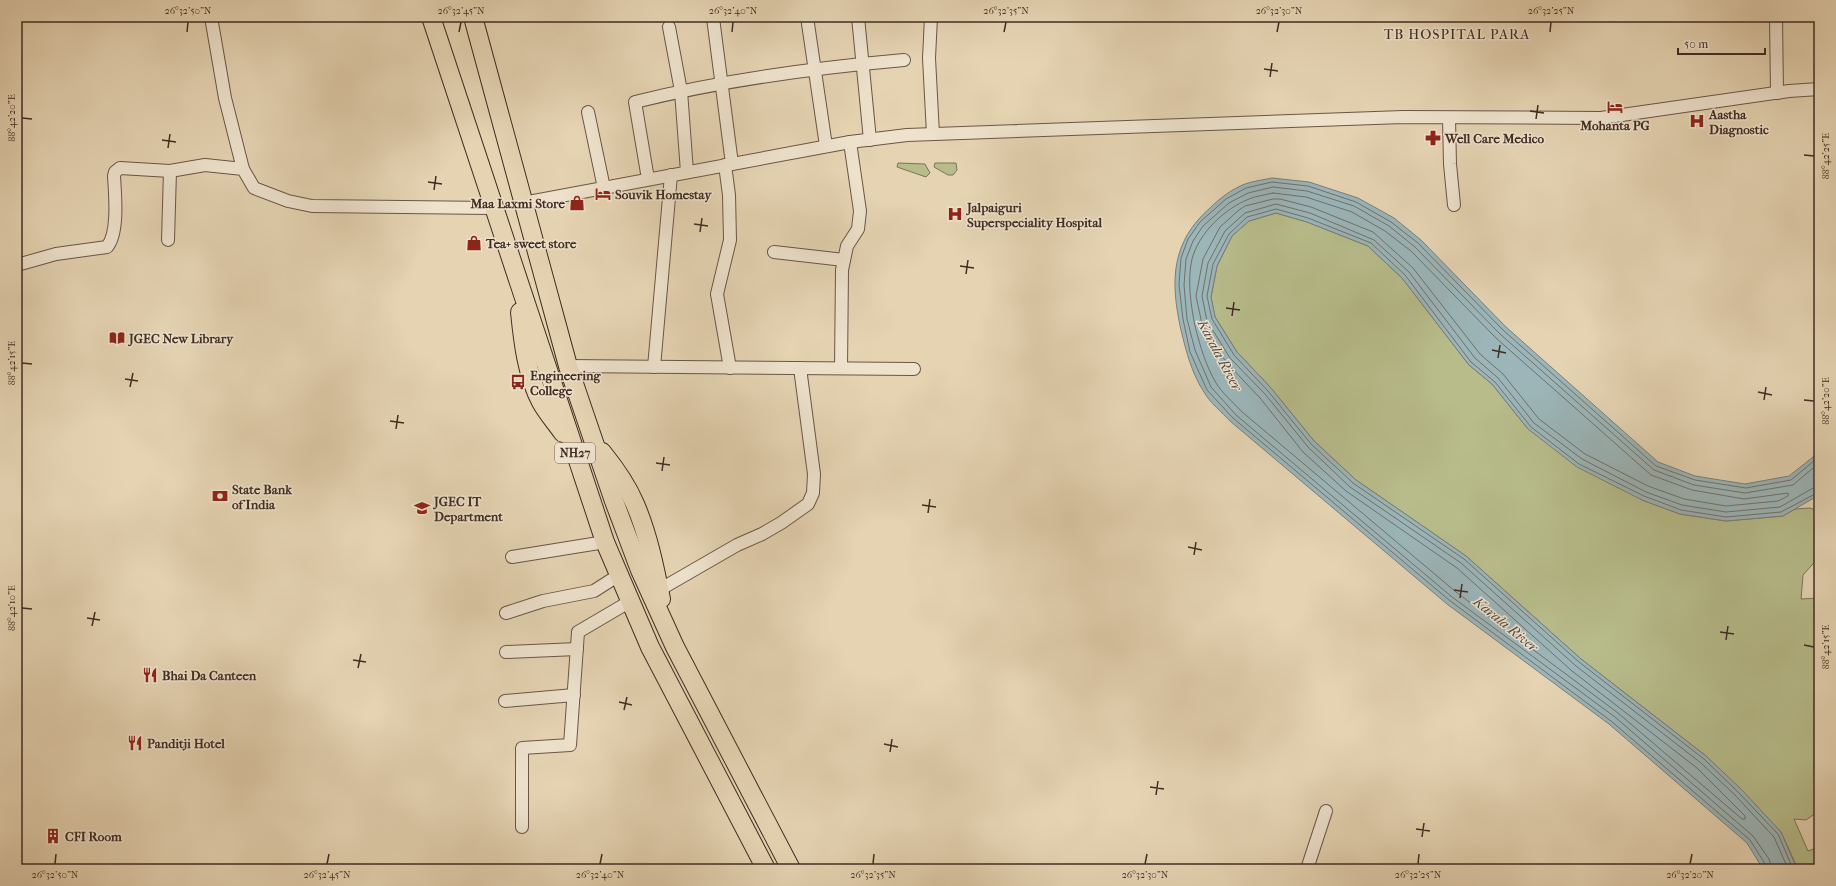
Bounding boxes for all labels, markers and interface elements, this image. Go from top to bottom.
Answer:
text: 26°32'50"N [165,5,212,17]
text: 26°32'45"N [437,5,485,17]
text: 26°32'40"N [709,5,758,17]
text: 26°32'35"N [983,5,1029,17]
text: 26°32'30"N [1256,5,1303,17]
text: 26°32'25"N [1528,5,1575,17]
district label: TB HOSPITAL PARA [1384,26,1530,43]
scale bar [1678,30,1765,56]
text: 50 m [1684,37,1708,51]
text: 88°42'20"E [6,94,18,142]
hotel icon: Mohanta PG [1606,98,1624,116]
place label: Aastha Diagnostic [1708,107,1769,138]
hospital icon: Aastha Diagnostic [1688,112,1706,130]
place label: Mohanta PG [1579,118,1651,133]
pharmacy icon: Well Care Medico [1424,129,1442,147]
place label: Well Care Medico [1444,131,1544,146]
text: 88°42'25"E [1820,133,1832,179]
hotel icon: Souvik Homestay [594,185,612,203]
place label: Souvik Homestay [615,187,712,203]
shop icon: Maa Laxmi Store [568,194,586,212]
place label: Maa Laxmi Store [469,196,566,211]
place label: Jalpaiguri Superspeciality Hospital [965,200,1103,231]
hospital icon: Jalpaiguri Superspeciality Hospital [946,205,964,223]
shop icon: Tea+ sweet store [465,234,483,252]
place label: Tea+ sweet store [485,236,577,251]
water label: Karala River [1193,316,1246,395]
library icon: JGEC New Library [108,329,126,347]
place label: JGEC New Library [127,331,234,347]
text: 88°42'15"E [6,341,18,385]
place label: Engineering College [530,368,602,399]
bus stop icon: Engineering College [509,373,527,391]
text: 88°42'20"E [1820,377,1832,425]
road number: NH27 [555,443,595,463]
place label: State Bank of India [232,482,293,512]
bank icon: State Bank of India [211,487,229,505]
place label: JGEC IT Department [432,494,503,525]
school or university icon: JGEC IT Department [413,499,431,517]
text: 88°42'10"E [6,585,18,631]
water label: Karala River [1469,593,1543,657]
text: 88°42'15"E [1820,625,1832,669]
restaurant icon: Bhai Da Canteen [141,666,159,684]
place label: Bhai Da Canteen [162,668,257,683]
restaurant icon: Panditji Hotel [126,734,144,752]
place label: Panditji Hotel [147,736,225,751]
building icon: CFI Room [44,827,62,845]
place label: CFI Room [65,829,122,844]
text: 26°32'50"N [32,869,79,881]
text: 26°32'45"N [303,869,351,881]
text: 26°32'40"N [576,869,625,881]
text: 26°32'35"N [850,869,896,881]
text: 26°32'30"N [1122,869,1169,881]
text: 26°32'25"N [1395,869,1442,881]
text: 26°32'20"N [1666,869,1714,881]

